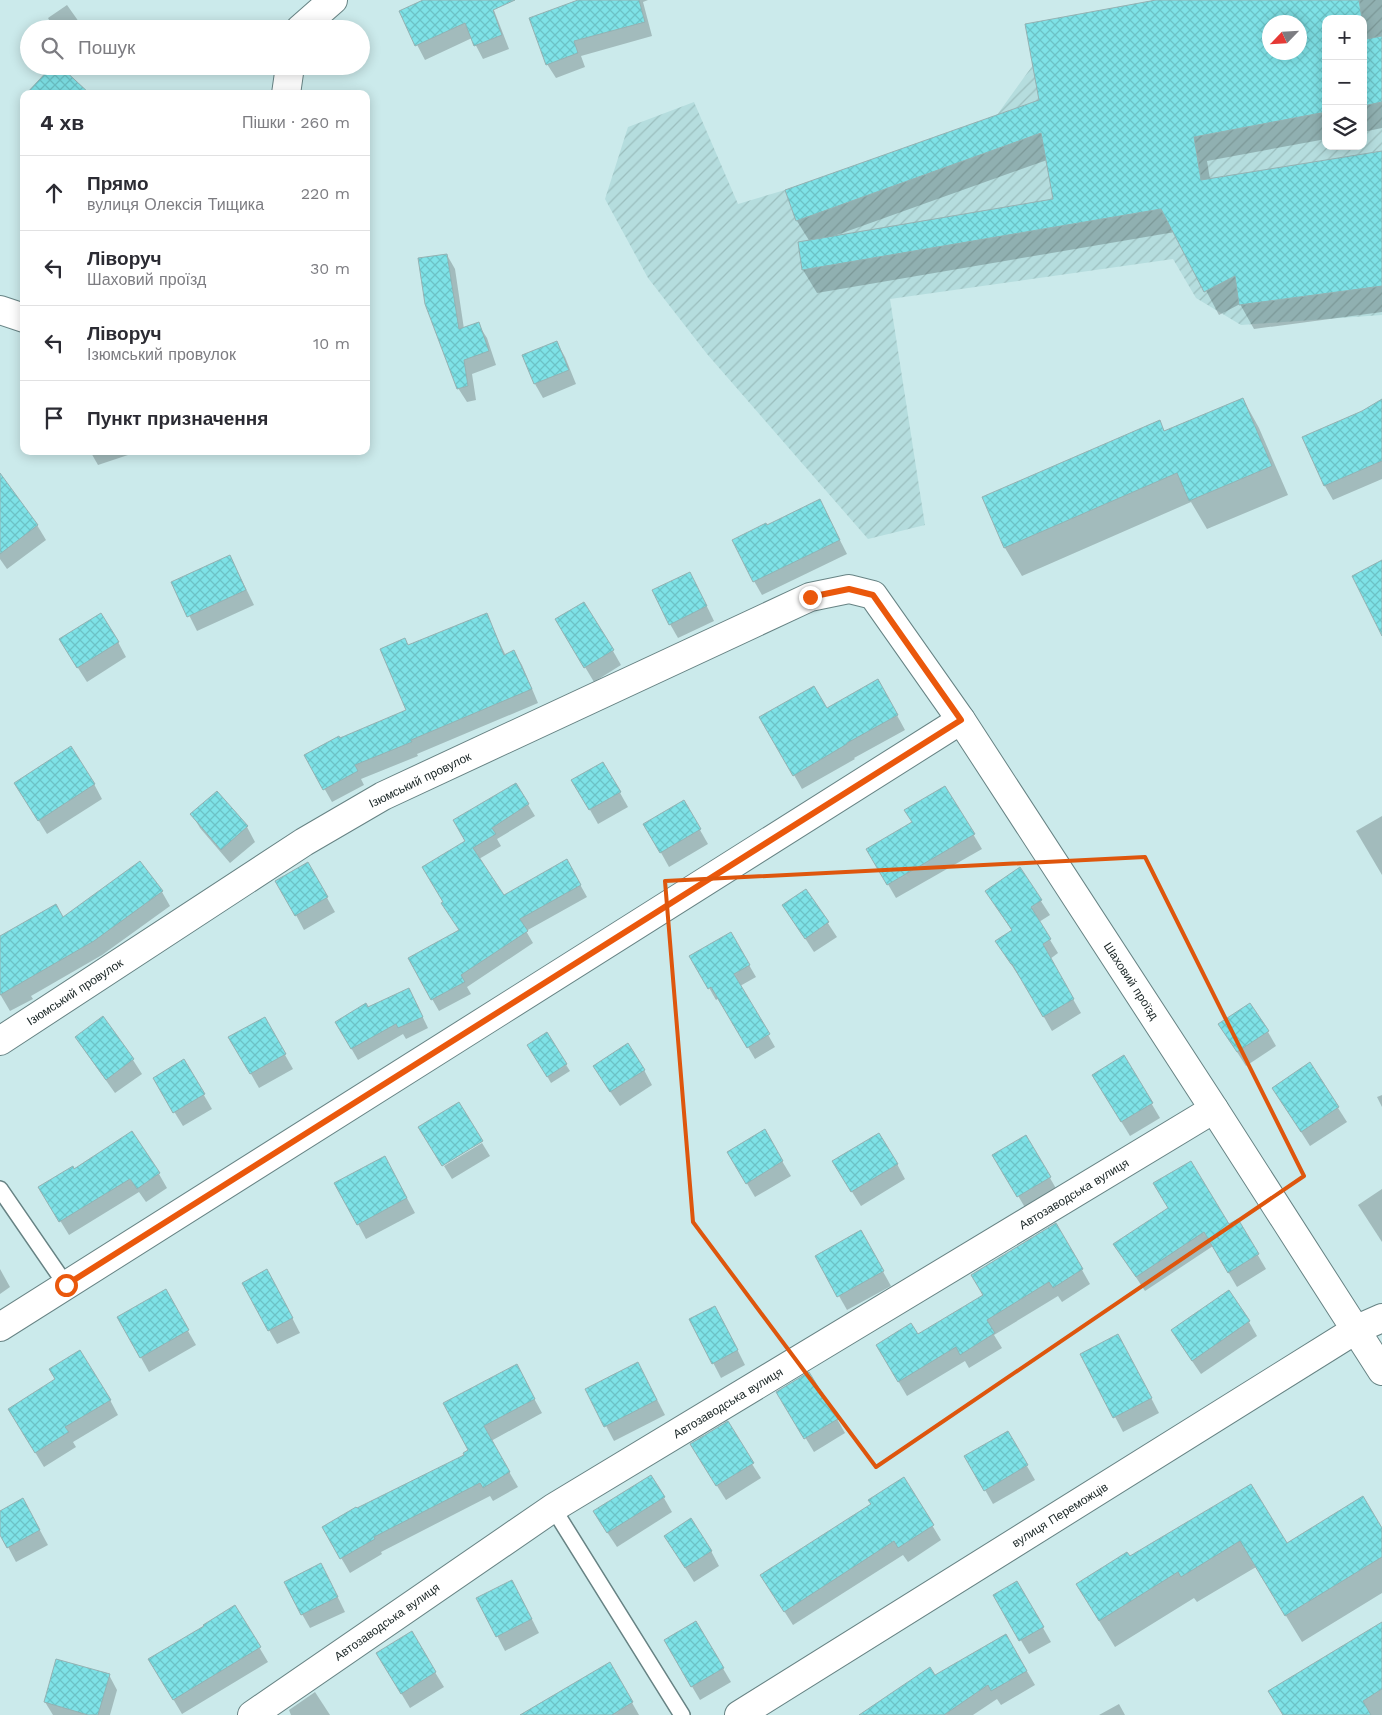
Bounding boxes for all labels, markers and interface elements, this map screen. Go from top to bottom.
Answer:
north arrow [1262,15,1307,60]
map controls [1322,15,1367,150]
button: + [1322,15,1367,60]
search box [20,20,370,75]
icon: search [38,34,66,62]
text: Пошук [78,36,135,59]
button: − [1322,60,1367,105]
button: layers [1322,105,1367,150]
text: 4 хв [40,110,84,135]
text: Пішки · 260 m [242,113,350,132]
text: Прямо [87,172,149,195]
icon: ahead [40,179,68,207]
text: 220 m [301,184,350,203]
text: вулиця Олексія Тищика [87,195,264,214]
text: Ліворуч [87,247,162,270]
icon: left [40,254,68,282]
text: 30 m [310,259,350,278]
text: Шаховий проїзд [87,270,206,289]
text: Ліворуч [87,322,162,345]
icon: left [40,329,68,357]
text: 10 m [313,334,350,353]
text: Ізюмський провулок [87,345,236,364]
icon: arrive [40,404,68,432]
text: Пункт призначення [87,407,268,430]
route end [799,586,822,609]
street label: Ізюмський провулок [367,749,474,811]
street label: Шаховий проїзд [1101,940,1161,1022]
street label: Ізюмський провулок [24,955,126,1028]
street label: Автозаводська вулиця [1017,1156,1131,1232]
route start [55,1274,78,1297]
street label: Автозаводська вулиця [671,1365,785,1441]
street label: вулиця Переможців [1009,1480,1111,1550]
street label: Автозаводська вулиця [332,1580,442,1664]

